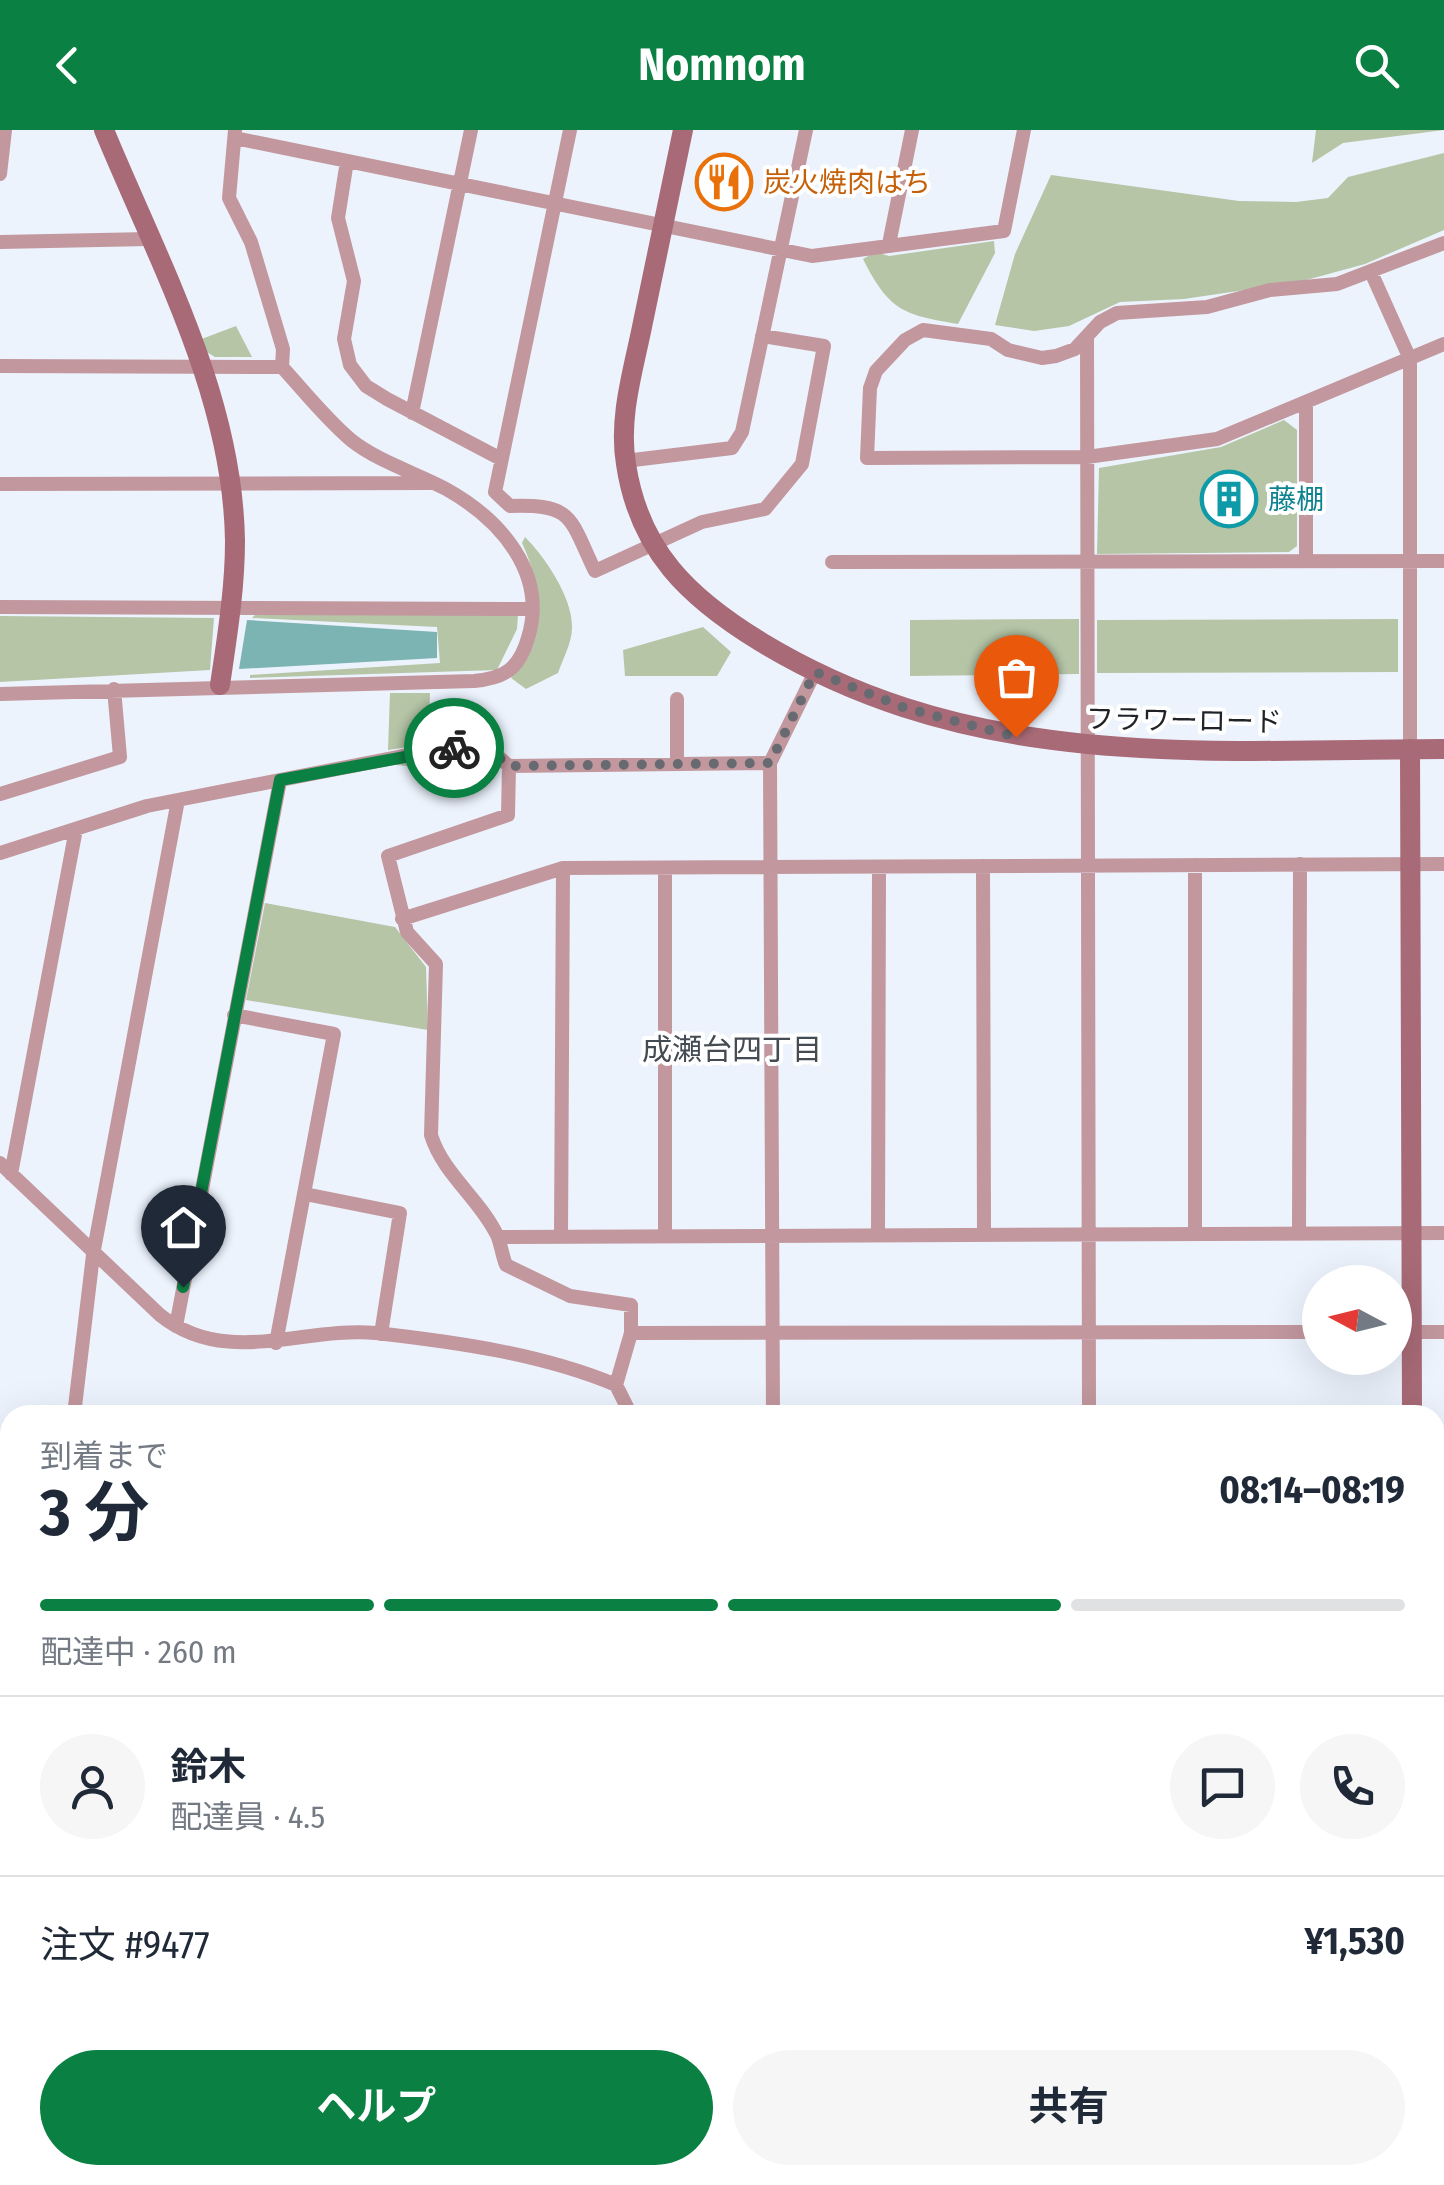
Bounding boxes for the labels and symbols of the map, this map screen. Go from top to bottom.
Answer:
restaurant icon: 炭火焼肉はち [694,152,754,212]
place label: 炭火焼肉はち [763,166,931,199]
building icon: 藤棚 [1199,469,1259,529]
place label: 藤棚 [1268,483,1324,516]
pin [974,635,1059,738]
courier [404,698,504,798]
street label: フラワーロード [1086,702,1282,739]
district label: 成瀬台四丁目 [642,1032,822,1068]
pin [141,1185,226,1288]
north arrow [1302,1265,1412,1375]

